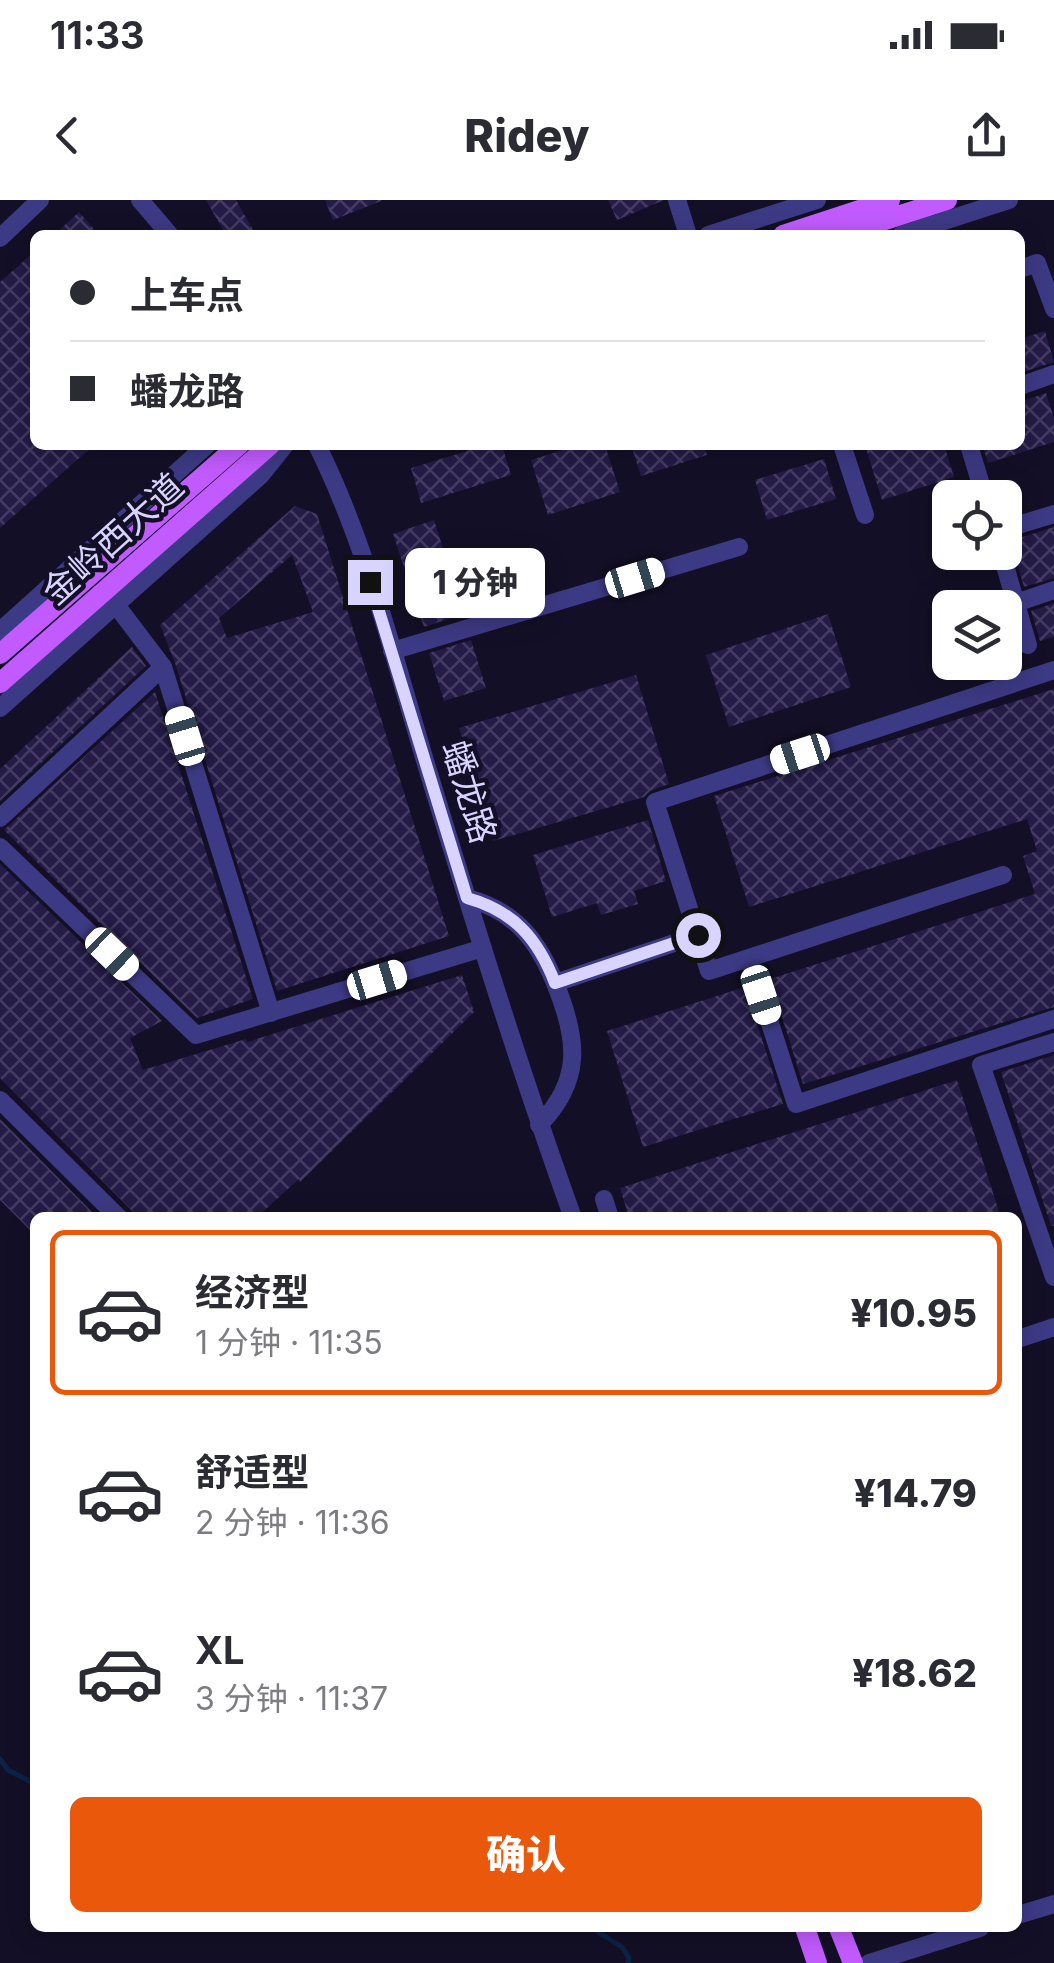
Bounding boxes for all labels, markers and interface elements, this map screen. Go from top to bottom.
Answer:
text: 11:33 [50,12,145,58]
icon: back [40,108,95,163]
text: Ridey [464,108,590,163]
icon: share [959,108,1014,163]
text: 上车点 [130,272,244,318]
text: 蟠龙路 [130,368,244,414]
street label: 金岭西大道 [33,464,191,612]
map controls [932,480,1022,680]
button: locate [932,480,1022,570]
callout: 1 分钟 [405,547,545,617]
car [602,555,668,601]
route end [348,560,393,605]
text: 1 分钟 [432,563,518,602]
button: layers [932,590,1022,680]
car [162,703,208,769]
car [767,730,833,778]
street label: 蟠龙路 [435,735,505,848]
route start [676,913,721,958]
car [80,922,144,986]
car [344,957,410,1003]
car [737,962,785,1028]
icon: car [75,1268,165,1358]
text: 经济型 [195,1269,309,1315]
text: ¥10.95 [850,1290,977,1336]
text: 1 分钟 · 11:35 [195,1323,383,1362]
icon: car [75,1448,165,1538]
text: 舒适型 [195,1449,309,1495]
text: ¥14.79 [854,1470,977,1516]
text: 2 分钟 · 11:36 [195,1503,390,1542]
text: XL [195,1627,245,1673]
icon: car [75,1628,165,1718]
text: ¥18.62 [852,1650,977,1696]
text: 3 分钟 · 11:37 [195,1679,388,1718]
button: 确认 [70,1797,982,1912]

